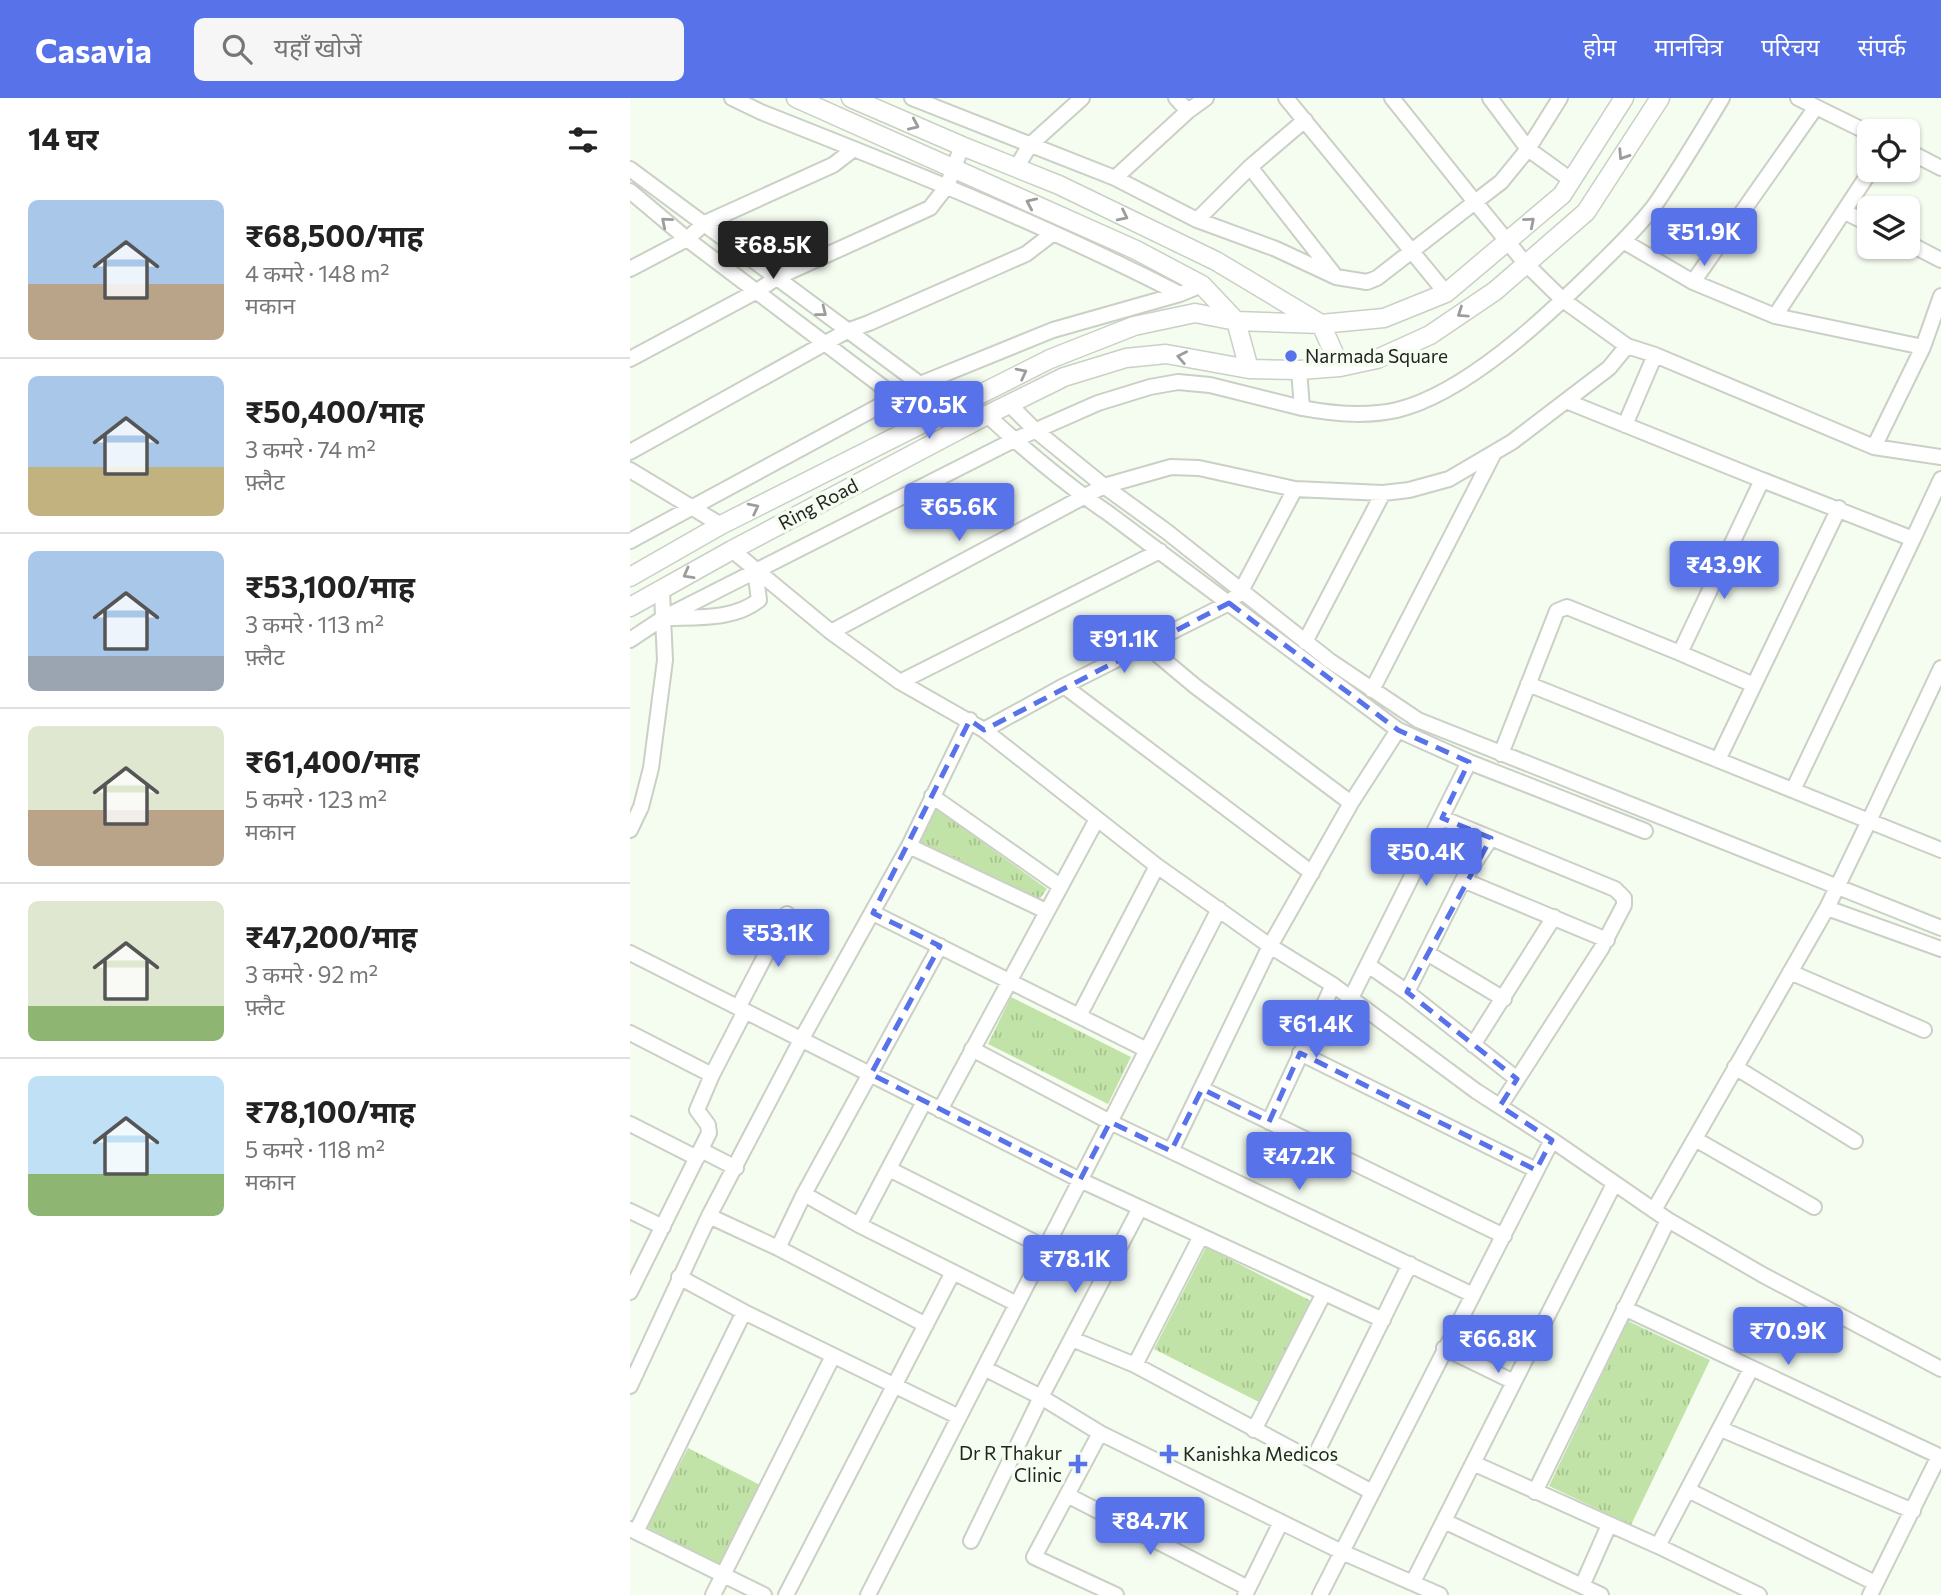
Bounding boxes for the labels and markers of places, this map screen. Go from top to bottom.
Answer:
pin: ₹51.9K [1647,208,1761,268]
pin: ₹68.5K [716,222,830,281]
place label: Narmada Square [1305,344,1448,367]
marker: Narmada Square [1283,348,1299,364]
pin: ₹70.5K [872,382,986,441]
pin: ₹65.6K [902,484,1016,543]
pin: ₹43.9K [1667,542,1781,601]
pin: ₹91.1K [1067,616,1181,675]
pin: ₹50.4K [1369,828,1483,888]
pin: ₹53.1K [721,910,835,969]
pin: ₹61.4K [1259,1000,1373,1060]
pin: ₹47.2K [1242,1132,1356,1192]
pin: ₹78.1K [1018,1236,1132,1295]
pin: ₹70.9K [1731,1308,1845,1367]
pin: ₹66.8K [1441,1316,1555,1375]
place label: Dr R Thakur Clinic [959,1441,1062,1486]
place label: Kanishka Medicos [1183,1442,1338,1465]
marker: Kanishka Medicos [1161,1446,1177,1462]
marker: Dr R Thakur Clinic [1068,1454,1088,1474]
pin: ₹84.7K [1093,1498,1207,1557]

